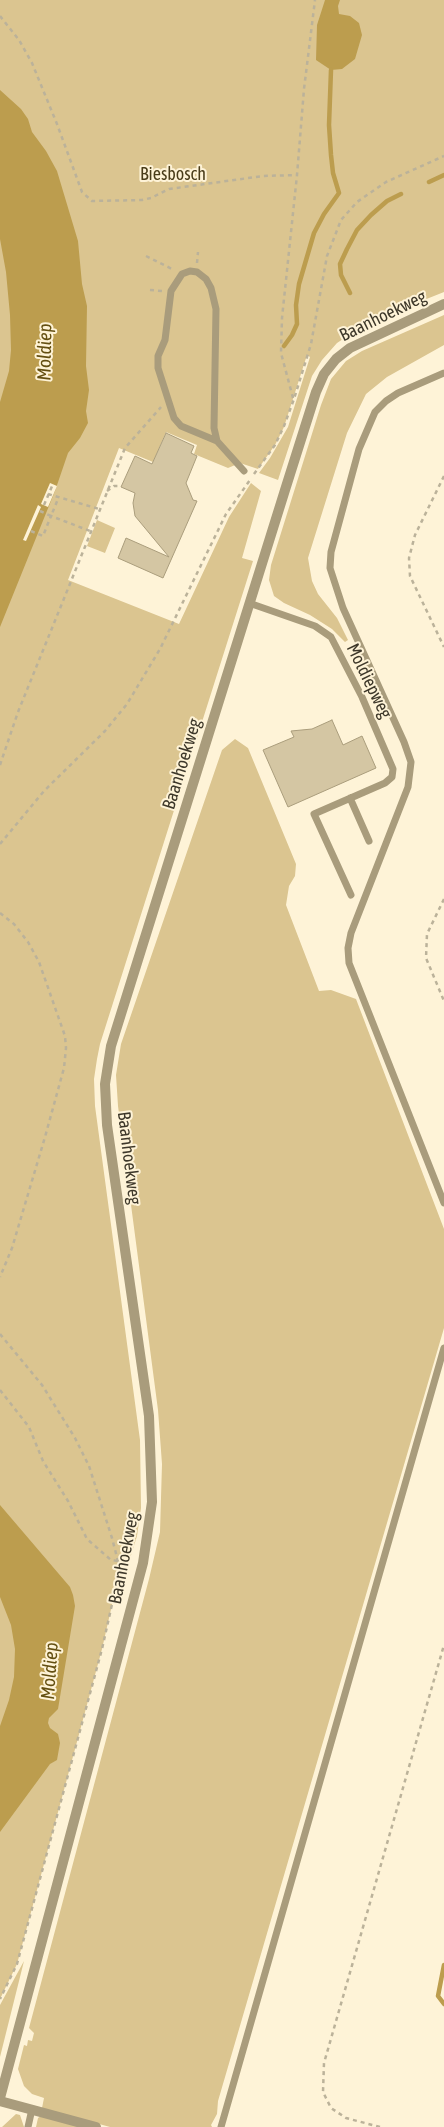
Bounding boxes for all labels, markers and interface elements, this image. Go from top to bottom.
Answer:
park label: Biesbosch [140,163,206,185]
street label: Baanhoekweg [336,286,430,346]
water label: Moldiep [33,323,57,381]
street label: Moldiepweg [342,640,396,722]
street label: Baanhoekweg [158,716,206,812]
street label: Baanhoekweg [113,1110,145,1206]
street label: Baanhoekweg [104,1510,144,1606]
water label: Moldiep [37,1642,63,1700]

